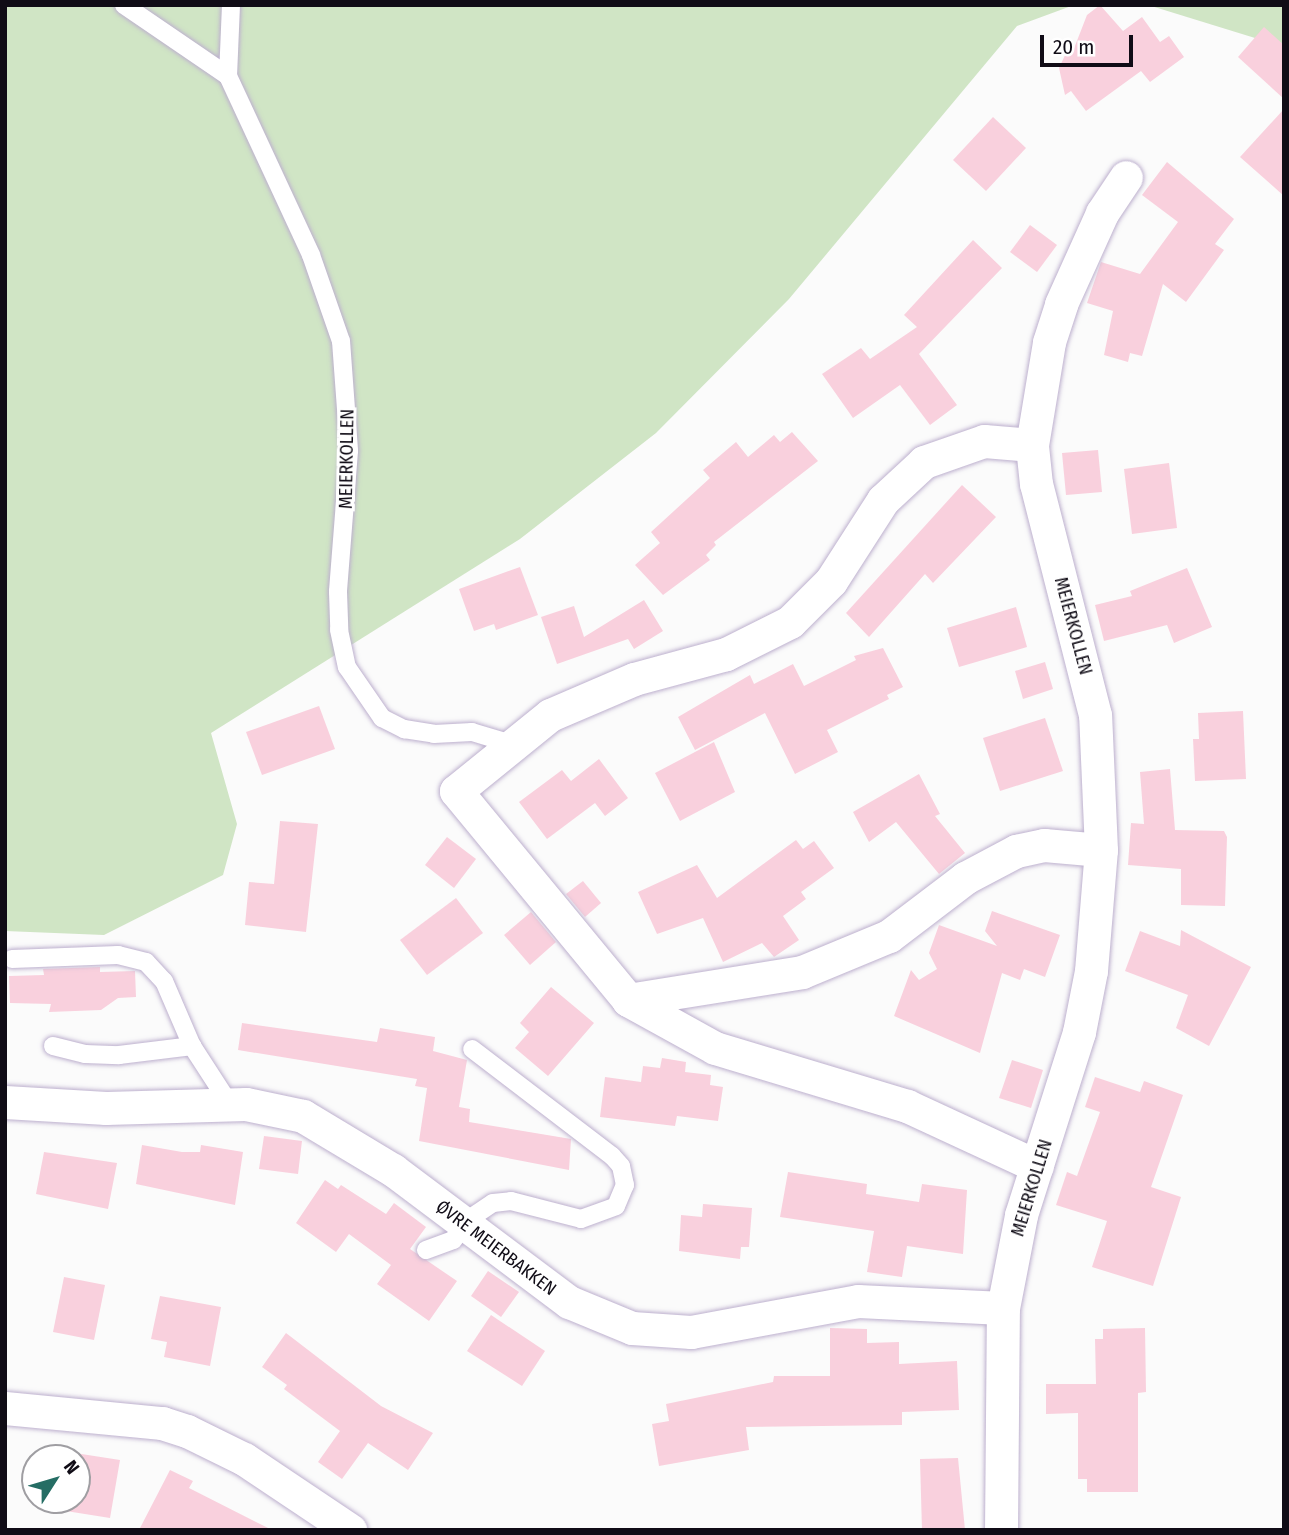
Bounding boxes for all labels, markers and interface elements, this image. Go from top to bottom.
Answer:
scale bar [1044,21,1137,65]
text: 20 m [1053,34,1094,60]
street label: MEIERKOLLEN [335,409,359,509]
street label: MEIERKOLLEN [1050,575,1096,677]
street label: MEIERKOLLEN [1007,1137,1057,1239]
street label: ØVRE MEIERBAKKEN [432,1196,560,1300]
north arrow [21,1444,91,1514]
text: N [59,1456,84,1479]

